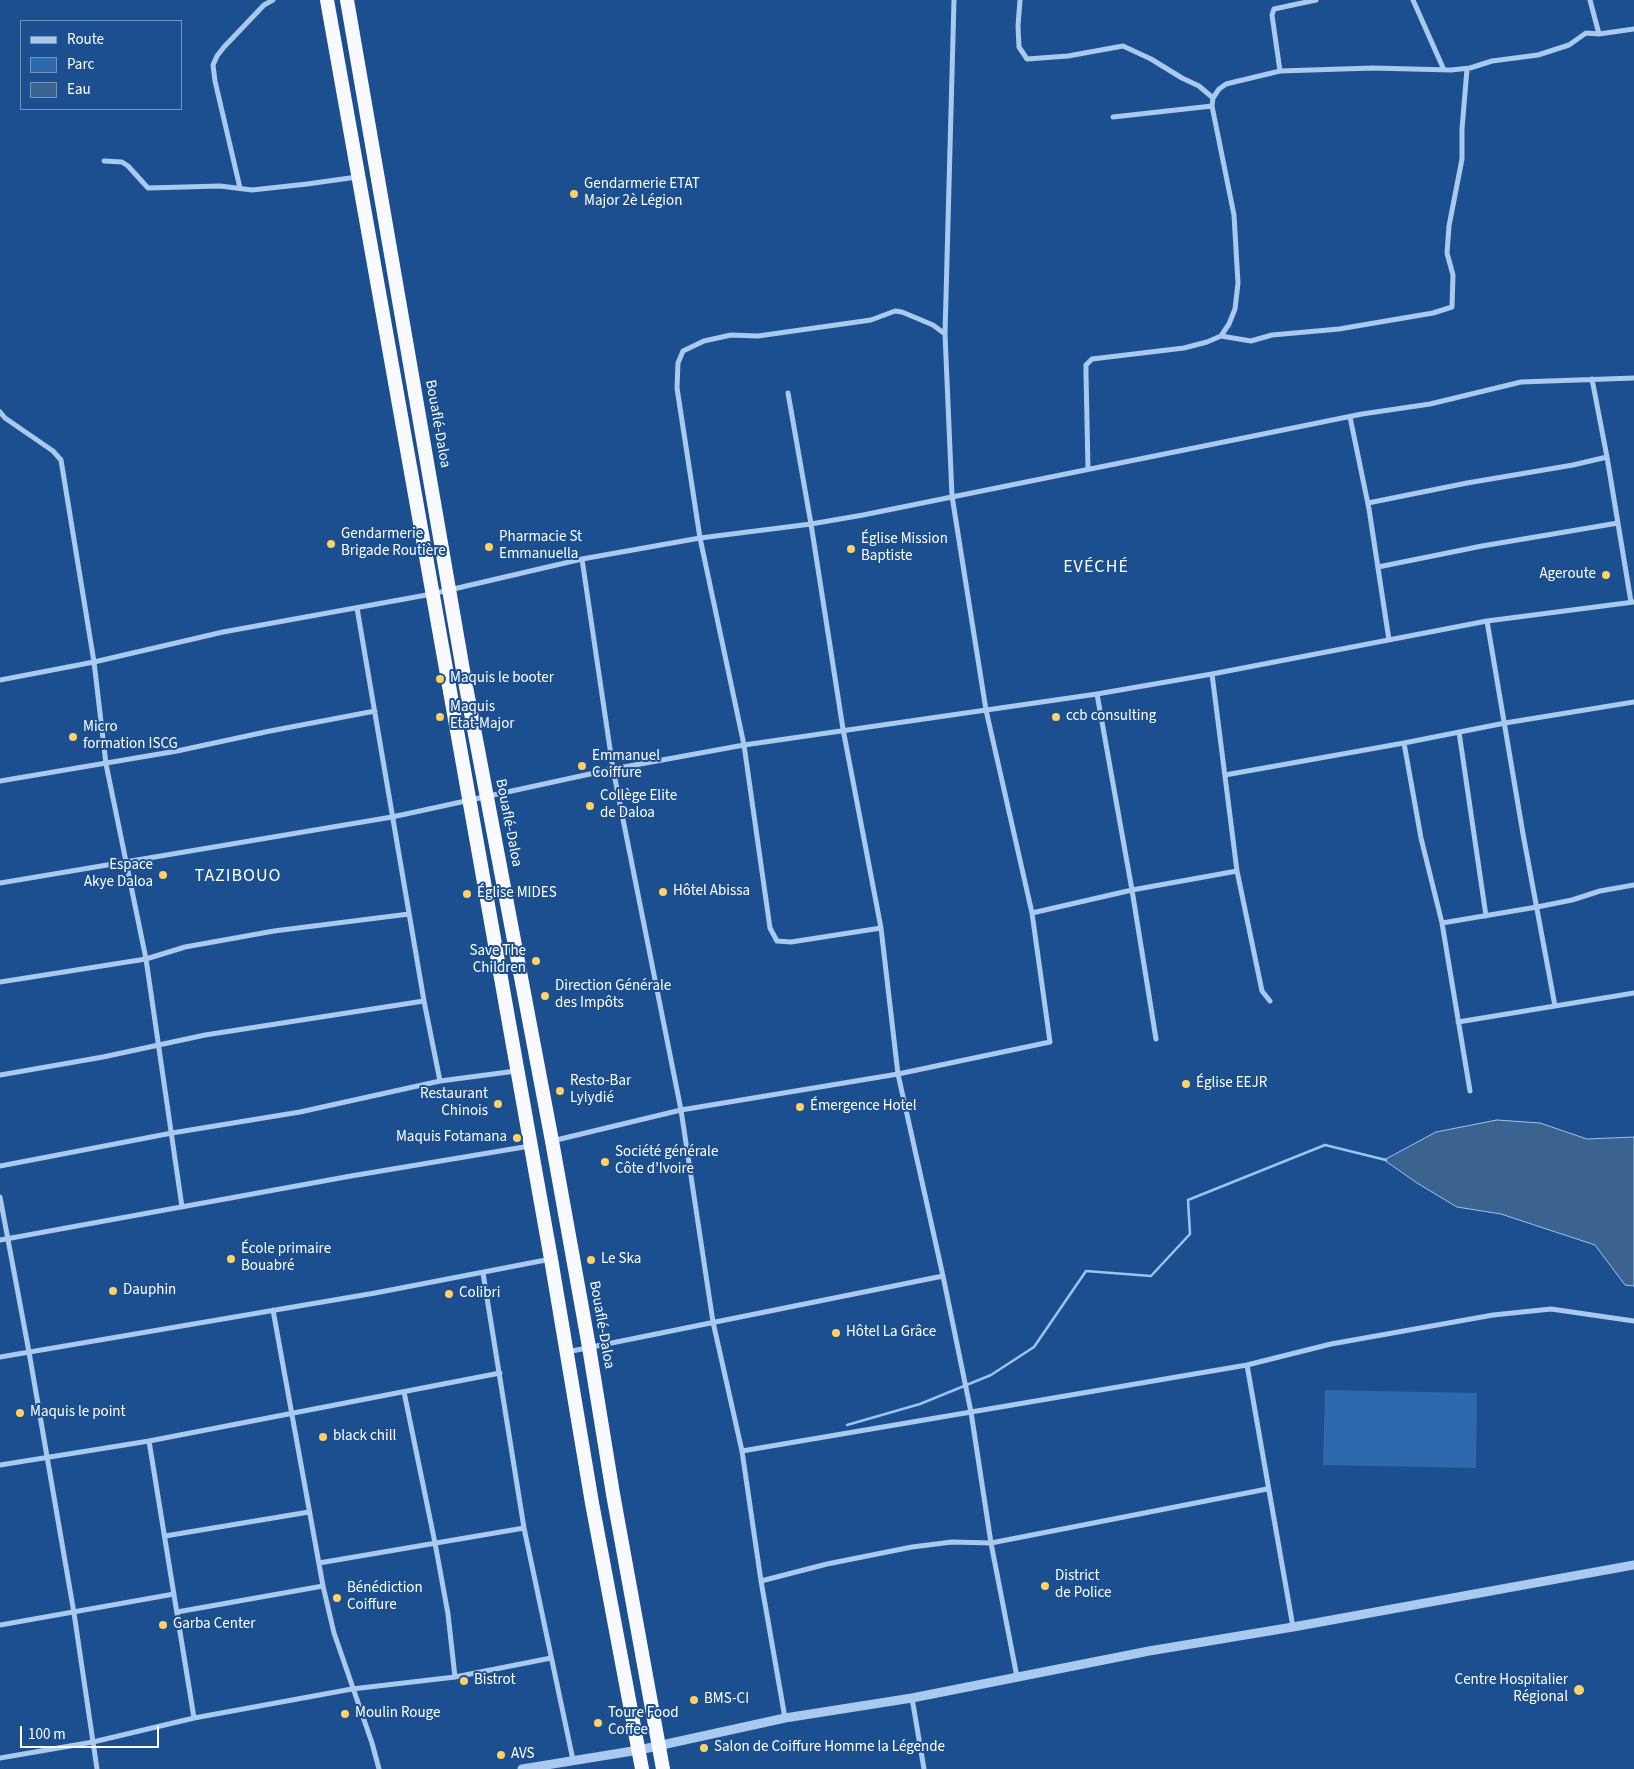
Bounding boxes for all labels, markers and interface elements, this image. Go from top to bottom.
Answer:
legend [20,20,182,110]
text: Route [67,29,104,50]
text: Parc [67,54,94,75]
text: Eau [67,79,91,100]
place label: Gendarmerie ETAT Major 2è Légion [584,176,700,211]
marker: Gendarmerie ETAT Major 2è Légion [568,188,580,200]
street label: Bouaflé-Daloa [420,379,454,469]
place label: Gendarmerie Brigade Routière [341,526,446,561]
place label: Pharmacie St Emmanuella [499,529,582,564]
place label: Église Mission Baptiste [861,531,948,566]
marker: Gendarmerie Brigade Routière [325,538,337,550]
marker: Pharmacie St Emmanuella [483,541,495,553]
marker: Église Mission Baptiste [845,543,857,555]
district label: EVÉCHÉ [1062,557,1130,579]
place label: Ageroute [1539,566,1596,584]
marker: Ageroute [1600,569,1612,581]
place label: Maquis le booter [450,670,554,688]
marker: Maquis le booter [434,673,446,685]
place label: Maquis Etat-Major [450,699,515,734]
place label: ccb consulting [1066,708,1156,726]
marker: Maquis Etat-Major [434,711,446,723]
marker: ccb consulting [1050,711,1062,723]
place label: Micro formation ISCG [83,719,178,754]
marker: Micro formation ISCG [67,731,79,743]
place label: Emmanuel Coiffure [592,748,660,783]
marker: Emmanuel Coiffure [576,760,588,772]
street label: Bouaflé-Daloa [491,777,525,869]
place label: Collège Elite de Daloa [600,788,677,823]
marker: Collège Elite de Daloa [584,800,596,812]
place label: Espace Akye Daloa [84,857,153,892]
district label: TAZIBOUO [193,866,283,888]
marker: Espace Akye Daloa [157,869,169,881]
place label: Hôtel Abissa [673,883,750,901]
place label: Église MIDES [477,885,557,903]
marker: Hôtel Abissa [657,886,669,898]
marker: Église MIDES [461,888,473,900]
place label: Save The Children [469,943,526,978]
marker: Save The Children [530,955,542,967]
place label: Direction Générale des Impôts [555,978,671,1013]
marker: Direction Générale des Impôts [539,990,551,1002]
place label: Resto-Bar Lylydié [570,1073,631,1108]
place label: Église EEJR [1196,1075,1267,1093]
marker: Église EEJR [1180,1078,1192,1090]
marker: Resto-Bar Lylydié [554,1085,566,1097]
place label: Restaurant Chinois [420,1086,488,1121]
marker: Restaurant Chinois [492,1098,504,1110]
place label: Émergence Hotel [810,1098,917,1116]
marker: Émergence Hotel [794,1101,806,1113]
place label: Maquis Fotamana [396,1129,507,1147]
marker: Maquis Fotamana [511,1132,523,1144]
place label: Société générale Côte d’Ivoire [615,1144,718,1179]
marker: Société générale Côte d’Ivoire [599,1156,611,1168]
place label: École primaire Bouabré [241,1241,331,1276]
place label: Le Ska [601,1251,641,1269]
marker: École primaire Bouabré [225,1253,237,1265]
marker: Le Ska [585,1254,597,1266]
street label: Bouaflé-Daloa [584,1280,618,1370]
place label: Dauphin [123,1282,176,1300]
marker: Dauphin [107,1285,119,1297]
place label: Colibri [459,1285,500,1303]
marker: Colibri [443,1288,455,1300]
place label: Hôtel La Grâce [846,1324,936,1342]
marker: Hôtel La Grâce [830,1327,842,1339]
place label: Maquis le point [30,1404,126,1422]
marker: Maquis le point [14,1407,26,1419]
place label: black chill [333,1428,396,1446]
marker: black chill [317,1431,329,1443]
place label: District de Police [1055,1568,1112,1603]
place label: Bénédiction Coiffure [347,1580,423,1615]
marker: District de Police [1039,1580,1051,1592]
marker: Bénédiction Coiffure [331,1592,343,1604]
place label: Garba Center [173,1616,255,1634]
marker: Garba Center [157,1619,169,1631]
place label: Bistrot [474,1672,516,1690]
place label: Centre Hospitalier Régional [1455,1672,1568,1707]
marker: Bistrot [458,1675,470,1687]
marker: Centre Hospitalier Régional [1572,1683,1586,1697]
place label: BMS-CI [704,1691,749,1709]
marker: BMS-CI [688,1694,700,1706]
place label: Moulin Rouge [355,1705,440,1723]
place label: Toure Food Coffee [608,1705,679,1740]
marker: Moulin Rouge [339,1708,351,1720]
scale bar [22,1716,161,1748]
marker: Toure Food Coffee [592,1717,604,1729]
text: 100 m [28,1724,66,1745]
place label: Salon de Coiffure Homme la Légende [714,1739,945,1757]
marker: Salon de Coiffure Homme la Légende [698,1742,710,1754]
place label: AVS [511,1746,535,1764]
marker: AVS [495,1749,507,1761]

